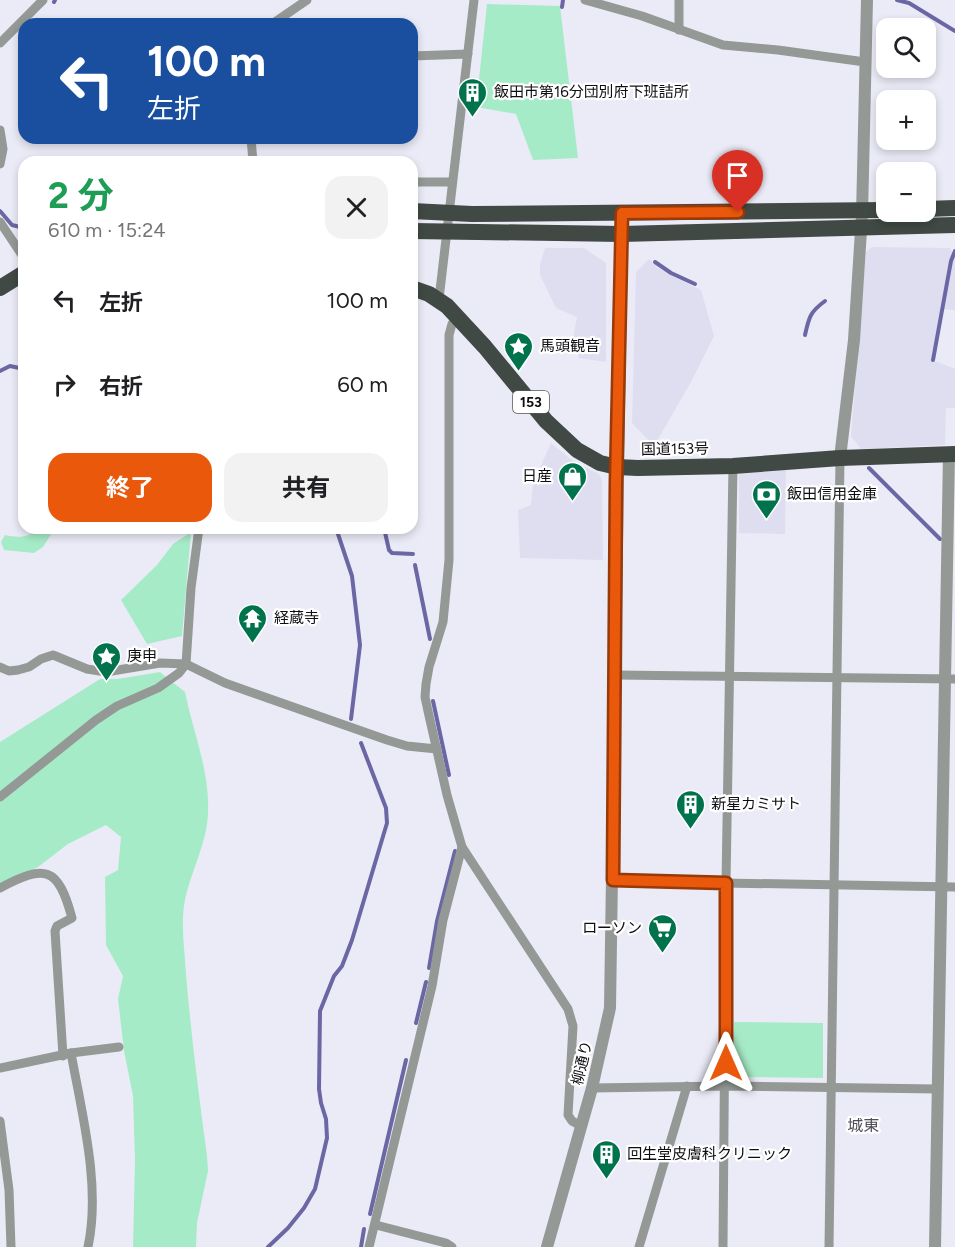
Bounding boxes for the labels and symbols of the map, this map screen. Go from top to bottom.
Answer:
building icon: 飯田市第16分団別府下班詰所 [457,76,489,118]
place label: 飯田市第16分団別府下班詰所 [494,83,689,101]
pin [712,150,763,212]
place icon: 馬頭観音 [503,330,535,372]
place label: 馬頭観音 [540,337,600,355]
road number: 153 [513,391,549,413]
street label: 国道153号 [641,439,709,459]
shop icon: 日産 [557,460,589,502]
place label: 日産 [522,467,552,485]
bank icon: 飯田信用金庫 [750,478,782,520]
place label: 飯田信用金庫 [787,485,877,503]
temple icon: 経蔵寺 [237,602,269,644]
place label: 経蔵寺 [274,609,319,627]
place icon: 庚申 [90,640,122,682]
place label: 庚申 [127,647,157,665]
building icon: 新星カミサト [674,788,706,830]
place label: 新星カミサト [711,795,801,813]
supermarket icon: ローソン [647,912,679,954]
place label: ローソン [582,919,642,937]
position arrow [694,1031,758,1095]
street label: 柳通り [568,1039,596,1087]
district label: 城東 [847,1116,879,1135]
building icon: 回生堂皮膚科クリニック [590,1138,622,1180]
place label: 回生堂皮膚科クリニック [627,1145,792,1163]

